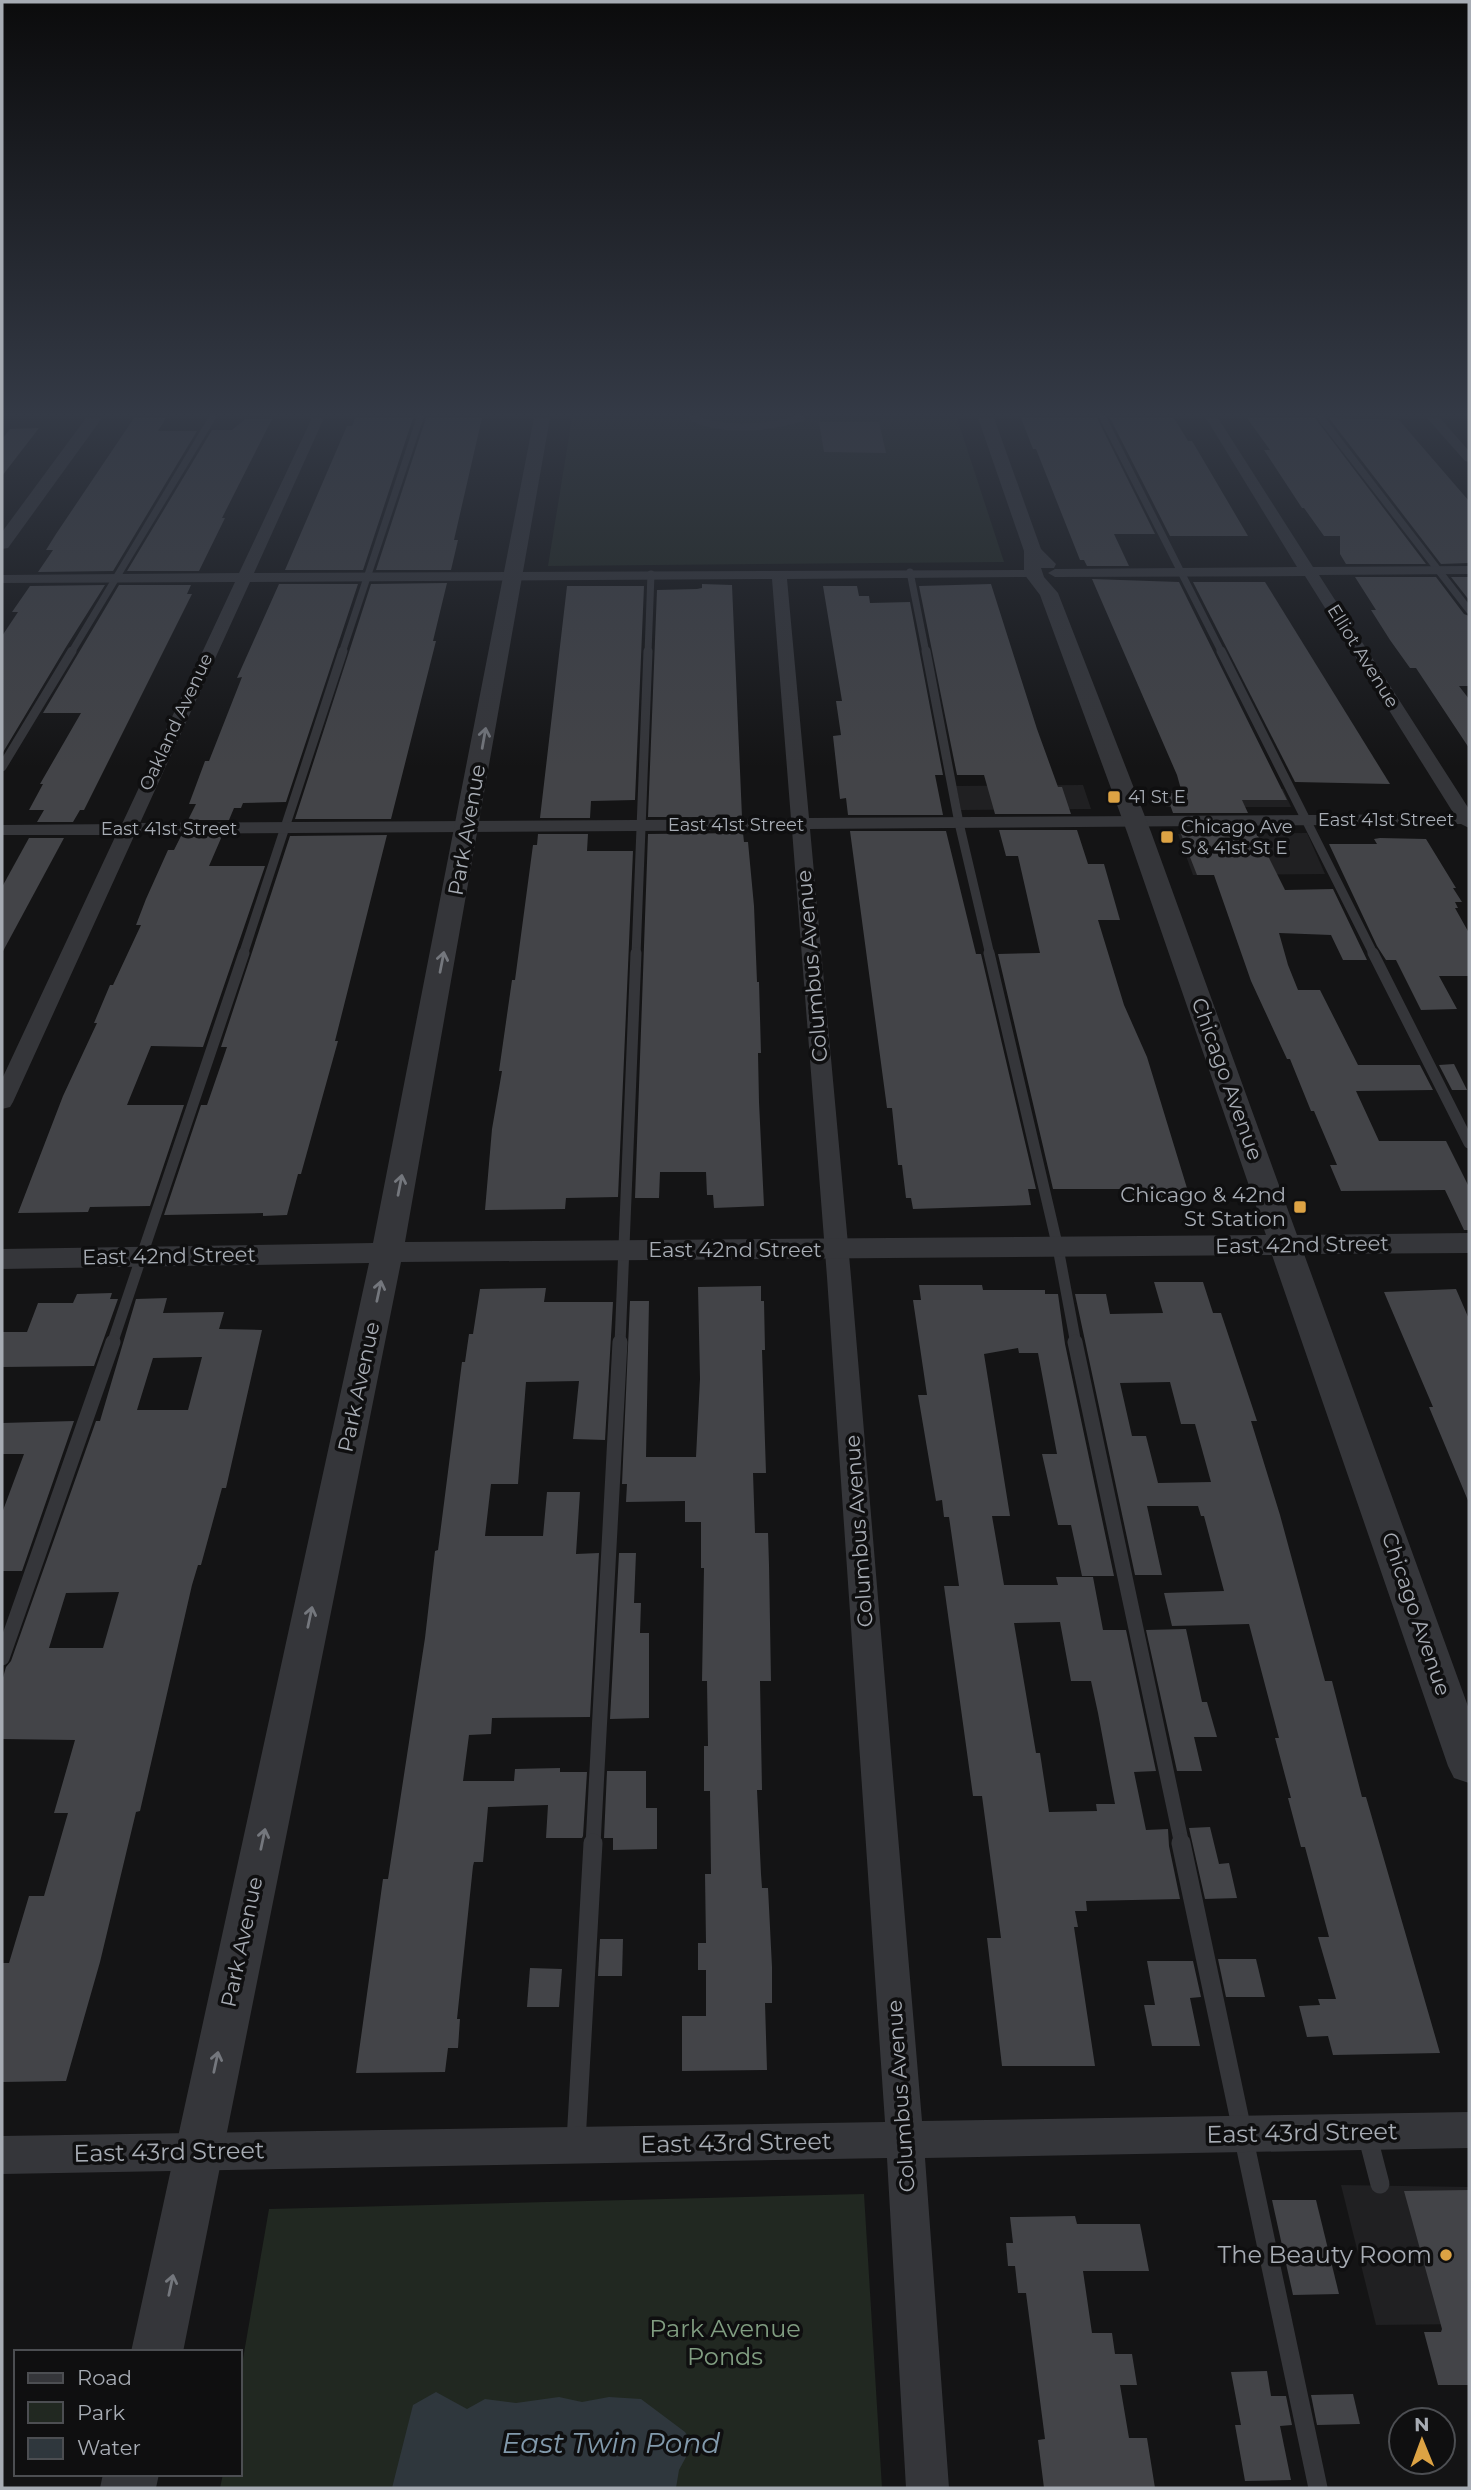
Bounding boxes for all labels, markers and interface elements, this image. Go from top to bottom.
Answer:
street label: Elliot Avenue [1322,600,1404,712]
street label: Oakland Avenue [135,650,218,794]
one-way arrow [477,727,491,750]
street label: Park Avenue [443,762,490,897]
place label: 41 St E [1128,786,1186,808]
marker: 41 St E [1106,789,1122,805]
street label: East 41st Street [1318,809,1454,831]
street label: East 41st Street [668,814,804,836]
place label: Chicago Ave S & 41st St E [1181,816,1293,859]
street label: East 41st Street [101,818,237,840]
marker: Chicago Ave S & 41st St E [1159,829,1175,845]
street label: Columbus Avenue [791,869,832,1063]
one-way arrow [436,951,449,974]
street label: Chicago Avenue [1186,994,1269,1164]
one-way arrow [394,1174,407,1197]
place label: Chicago & 42nd St Station [1120,1182,1286,1231]
marker: Chicago & 42nd St Station [1292,1199,1308,1215]
street label: East 42nd Street [1215,1230,1389,1259]
street label: East 42nd Street [648,1237,822,1262]
street label: East 42nd Street [82,1241,256,1270]
one-way arrow [372,1280,386,1303]
street label: Park Avenue [332,1319,385,1454]
street label: Columbus Avenue [839,1434,878,1628]
street label: Chicago Avenue [1377,1529,1456,1699]
one-way arrow [304,1606,318,1629]
one-way arrow [258,1829,271,1851]
street label: Park Avenue [215,1874,268,2009]
street label: Columbus Avenue [881,1999,920,2193]
one-way arrow [210,2051,224,2074]
street label: East 43rd Street [1206,2116,1398,2149]
street label: East 43rd Street [640,2126,832,2159]
street label: East 43rd Street [73,2135,265,2168]
place label: The Beauty Room [1218,2240,1432,2269]
marker: The Beauty Room [1438,2247,1454,2263]
one-way arrow [164,2274,178,2297]
park label: Park Avenue Ponds [649,2314,801,2371]
legend [14,2350,242,2476]
text: Road [77,2365,132,2390]
text: Park [77,2400,125,2425]
north arrow [1387,2406,1457,2476]
text: N [1414,2413,1430,2436]
water label: East Twin Pond [502,2426,720,2460]
text: Water [77,2435,141,2460]

